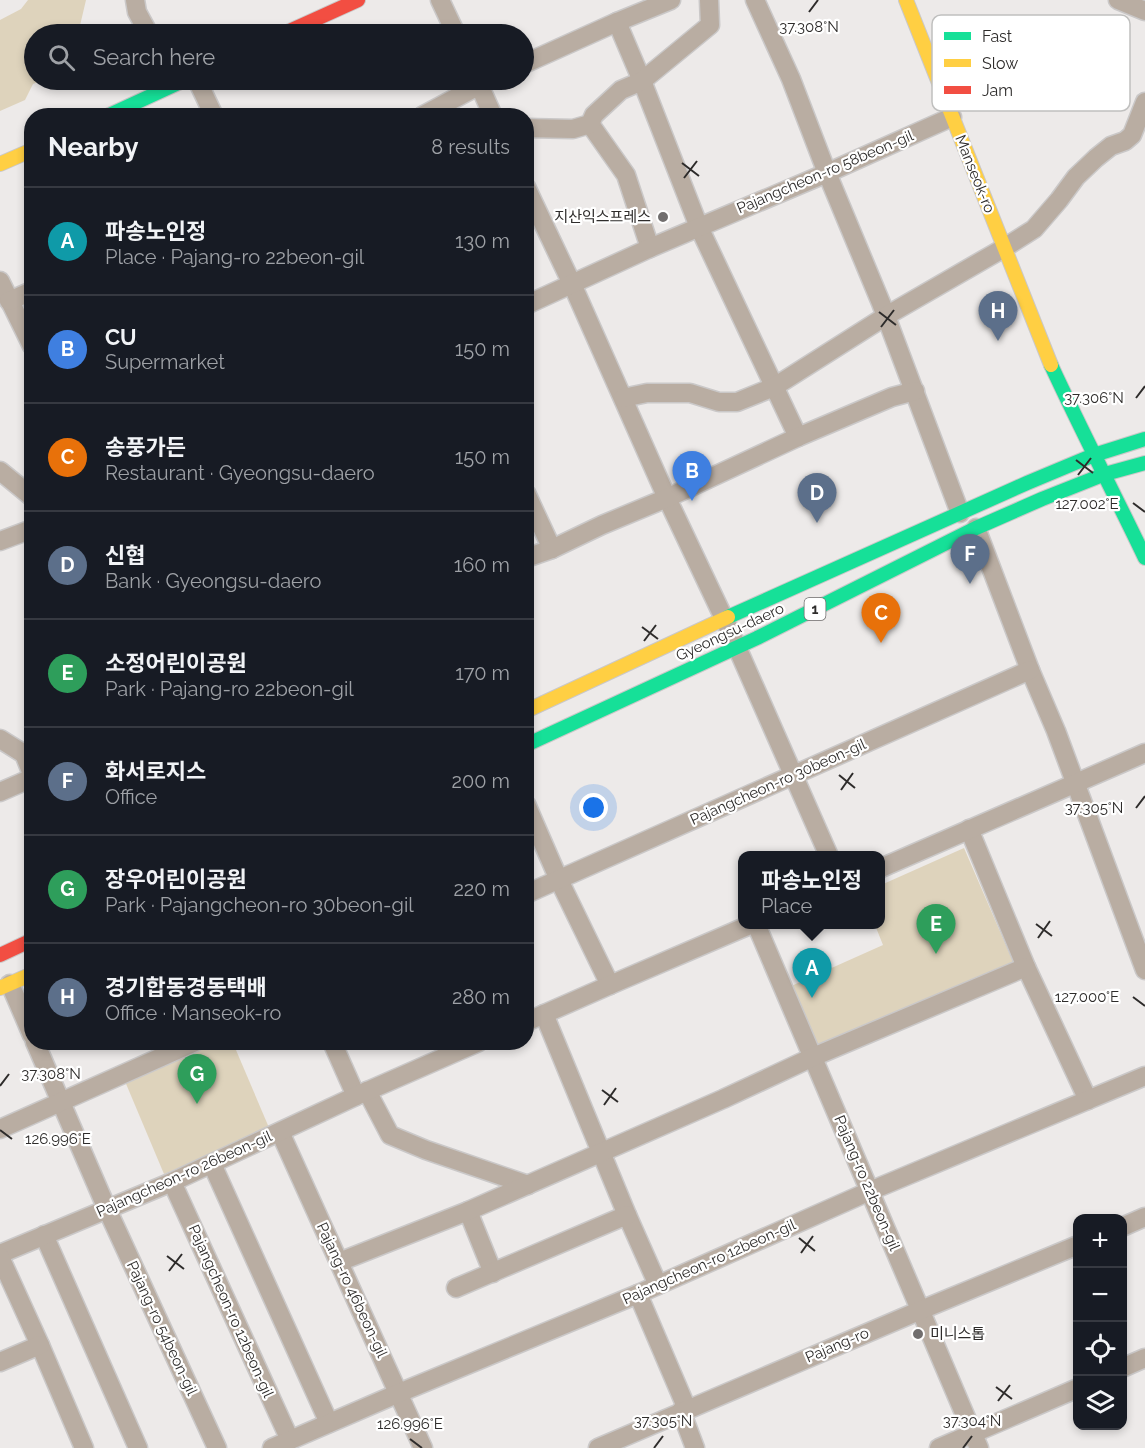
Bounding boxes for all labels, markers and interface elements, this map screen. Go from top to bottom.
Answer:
legend [932,15,1130,111]
text: 37.308°N [779,18,839,36]
search box [24,24,534,90]
text: Fast [982,27,1013,46]
icon: search [45,41,78,74]
text: Search here [93,44,215,70]
text: Slow [982,54,1018,73]
text: Jam [982,81,1013,100]
street label: Pajangcheon-ro 58beon-gil [734,126,917,217]
text: Nearby [48,132,138,162]
street label: Manseok-ro [951,132,999,216]
text: 8 results [431,135,510,159]
place label: 지산익스프레스 [554,208,651,226]
marker: 지산익스프레스 [656,210,670,224]
text: 파송노인정 [105,218,206,244]
text: A [61,229,74,253]
text: 130 m [455,229,510,253]
text: Place · Pajang-ro 22beon-gil [105,245,364,269]
pin: H [978,292,1018,341]
text: CU [105,324,137,350]
text: B [61,337,74,361]
text: 150 m [455,337,510,361]
text: Supermarket [105,350,225,374]
text: 37.306°N [1064,389,1124,407]
text: 송풍가든 [105,434,186,460]
text: C [61,445,74,469]
text: 150 m [455,445,510,469]
pin: B [672,452,712,501]
text: Restaurant · Gyeongsu-daero [105,461,375,485]
pin: D [798,474,836,523]
text: 127.002°E [1055,495,1119,513]
pin: F [950,534,990,584]
text: 신협 [105,542,145,568]
text: D [60,553,75,577]
text: 160 m [454,553,510,577]
text: Bank · Gyeongsu-daero [105,569,321,593]
pin: C [862,594,900,643]
road number: 1 [804,598,826,620]
street label: Gyeongsu-daero [673,599,787,665]
text: 소정어린이공원 [105,650,247,676]
text: E [61,661,74,685]
text: 170 m [455,661,510,685]
text: Park · Pajang-ro 22beon-gil [105,677,354,701]
street label: Pajangcheon-ro 30beon-gil [687,735,869,829]
text: 화서로지스 [105,758,206,784]
text: F [62,769,73,793]
text: 200 m [452,769,510,793]
text: Office [105,785,157,809]
your location [579,793,608,822]
text: 37.305°N [1065,799,1123,817]
popup [738,851,885,929]
text: 장우어린이공원 [105,866,247,892]
text: 파송노인정 [761,867,862,893]
text: G [60,877,75,901]
text: 220 m [453,877,510,901]
text: Park · Pajangcheon-ro 30beon-gil [105,893,414,917]
text: Place [761,894,812,918]
pin: E [916,904,956,954]
pin: A [792,948,832,998]
text: 경기합동경동택배 [105,974,267,1000]
text: H [60,985,75,1009]
text: 280 m [452,985,510,1009]
text: 127.000°E [1055,988,1119,1006]
text: Office · Manseok-ro [105,1001,281,1025]
pin: G [178,1054,216,1104]
text: 37.308°N [21,1065,81,1083]
street label: Pajang-ro 22beon-gil [830,1113,904,1254]
street label: Pajangcheon-ro 26beon-gil [94,1127,275,1221]
text: 126.996°E [25,1130,91,1148]
map controls [1073,1214,1127,1430]
button: + [1073,1214,1127,1268]
street label: Pajangcheon-ro 12beon-gil [620,1215,799,1308]
street label: Pajang-ro 46beon-gil [313,1220,392,1361]
street label: Pajangcheon-ro 12beon-gil [185,1222,278,1401]
street label: Pajang-ro 54beon-gil [123,1258,201,1399]
button: − [1073,1268,1127,1322]
button: locate [1073,1322,1127,1376]
street label: Pajang-ro [803,1324,872,1366]
place label: 미니스톱 [930,1325,985,1343]
marker: 미니스톱 [911,1327,925,1341]
button: layers [1073,1376,1127,1430]
text: 37.305°N [634,1412,692,1430]
text: 37.304°N [943,1412,1001,1430]
text: 126.996°E [377,1415,443,1433]

